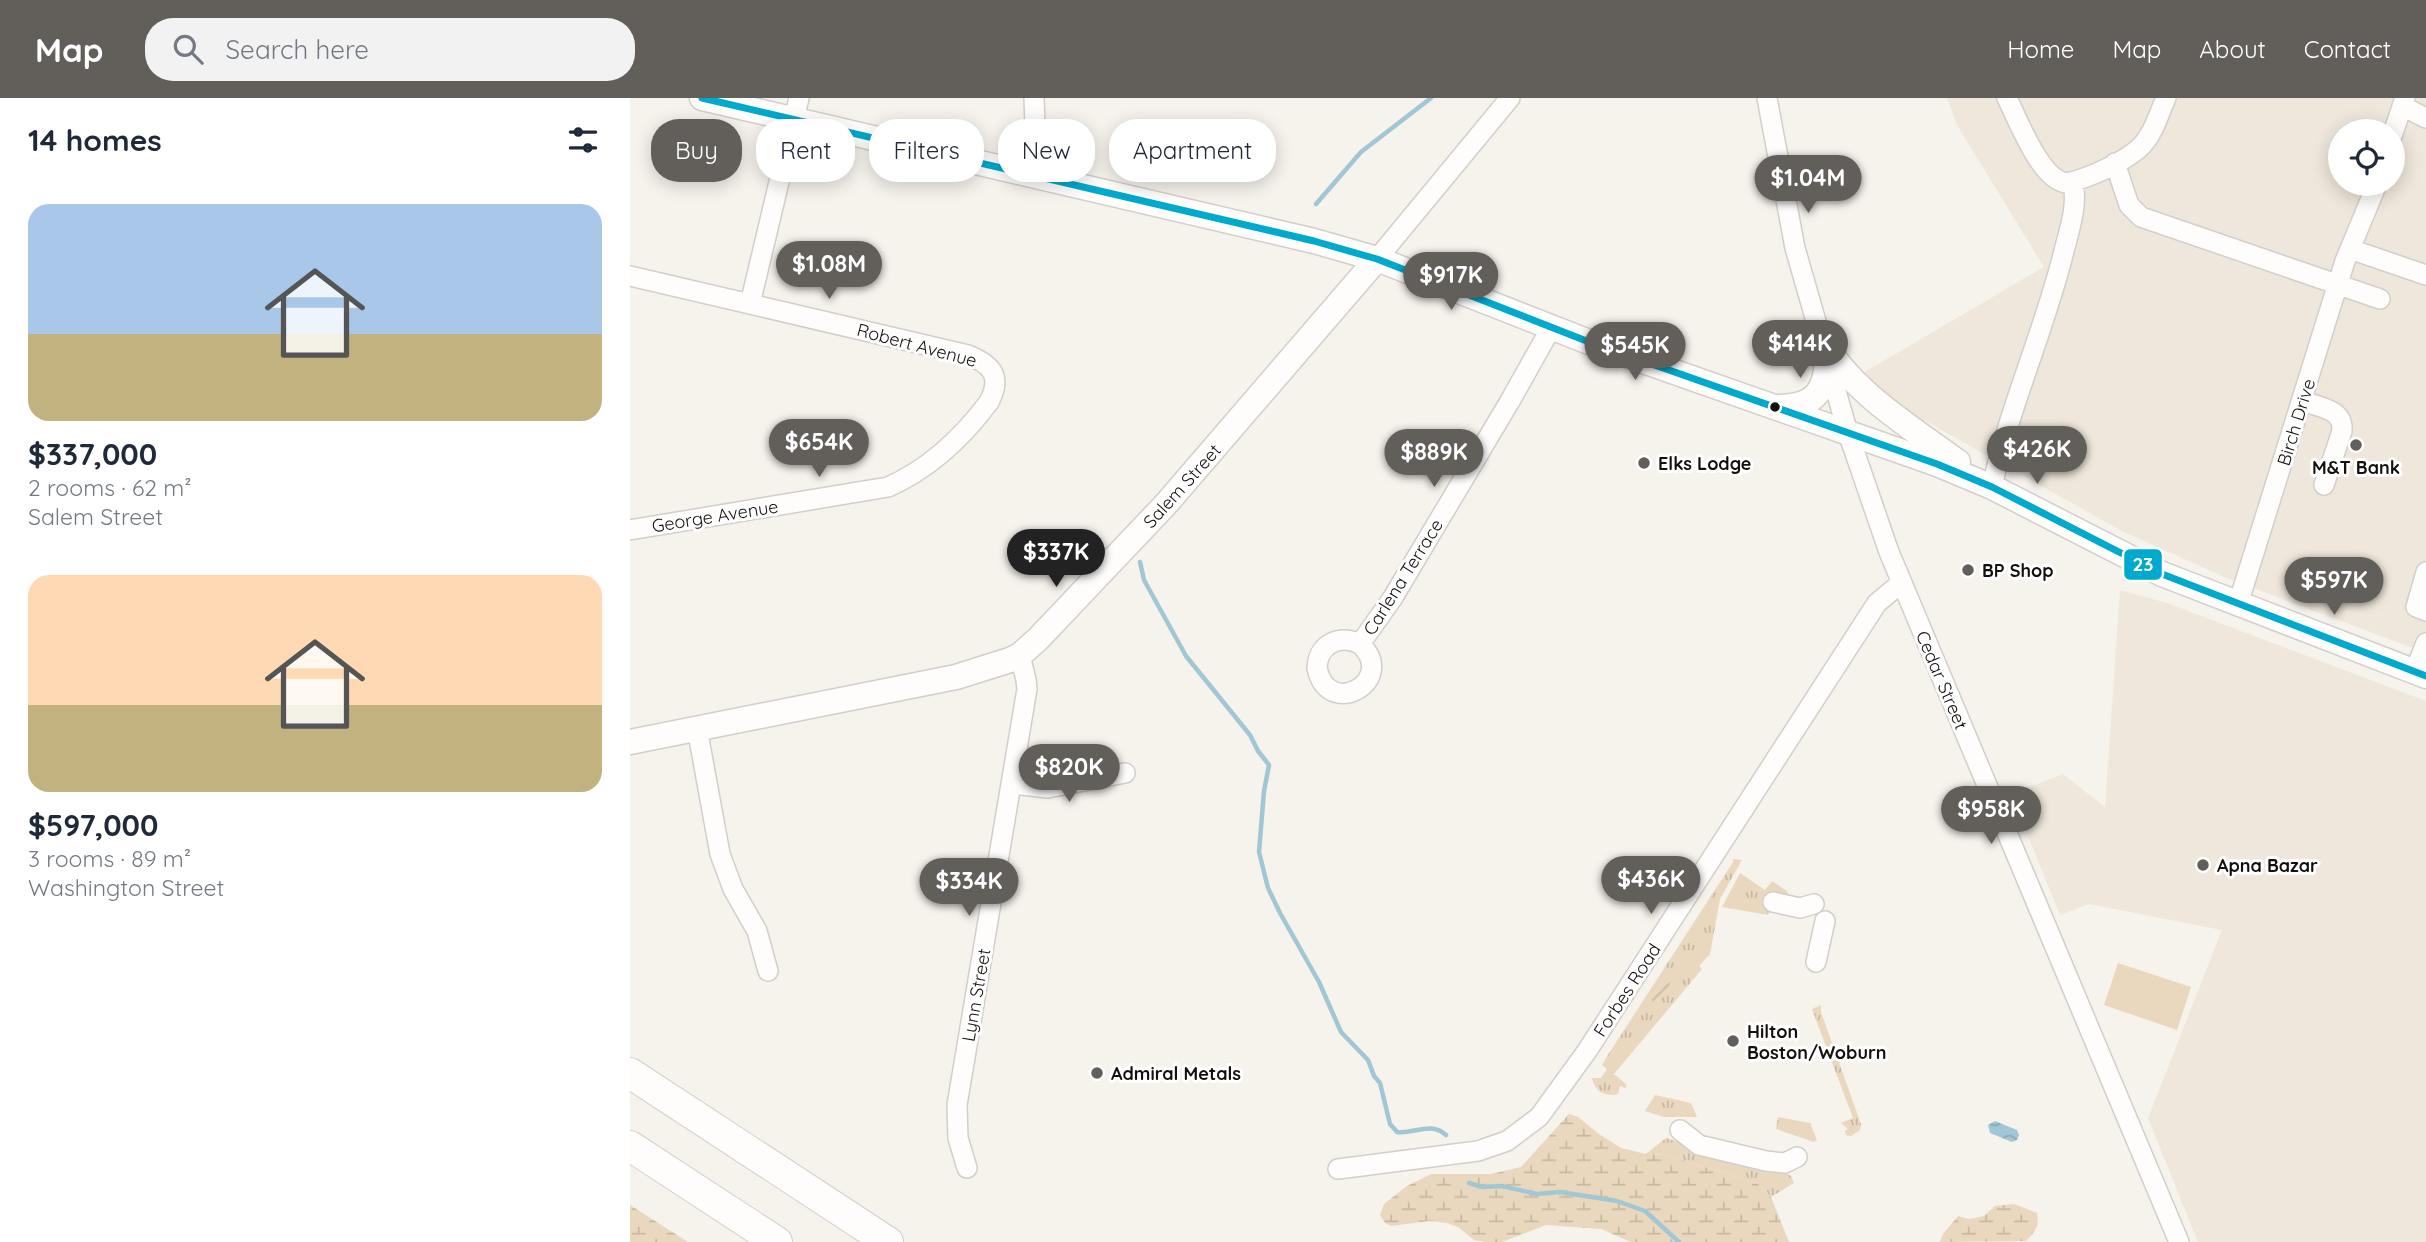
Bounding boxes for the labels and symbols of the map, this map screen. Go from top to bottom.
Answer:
pin: $1.04M [1751,156,1865,215]
pin: $1.08M [772,242,886,301]
pin: $917K [1402,252,1500,312]
street label: Robert Avenue [854,318,980,372]
pin: $414K [1751,320,1849,380]
pin: $545K [1586,322,1684,382]
street label: Birch Drive [2272,376,2320,468]
unlabelled marker [1768,400,1782,414]
pin: $654K [770,420,868,479]
pin: $426K [1988,426,2086,486]
pin: $889K [1385,430,1483,489]
marker: M&T Bank [2348,437,2364,453]
street label: Salem Street [1138,439,1226,533]
place label: Elks Lodge [1658,452,1751,475]
marker: Elks Lodge [1636,455,1652,471]
place label: M&T Bank [2312,456,2400,479]
street label: George Avenue [650,495,780,537]
street label: Carlena Terrace [1358,515,1448,639]
pin: $337K [1007,530,1105,589]
line badge: 23 [2123,548,2163,581]
text: 23 [2132,552,2154,576]
pin: $597K [2285,558,2383,617]
place label: BP Shop [1982,559,2054,582]
marker: BP Shop [1960,562,1976,578]
street label: Cedar Street [1911,627,1973,733]
pin: $820K [1020,744,1118,804]
pin: $958K [1942,786,2040,846]
place label: Apna Bazar [2217,854,2318,877]
pin: $436K [1602,856,1700,916]
marker: Apna Bazar [2195,857,2211,873]
pin: $334K [920,858,1018,918]
street label: Forbes Road [1588,939,1666,1041]
street label: Lynn Street [956,947,996,1043]
place label: Hilton Boston/Woburn [1747,1020,1886,1064]
marker: Hilton Boston/Woburn [1725,1033,1741,1049]
place label: Admiral Metals [1111,1062,1241,1085]
marker: Admiral Metals [1089,1065,1105,1081]

